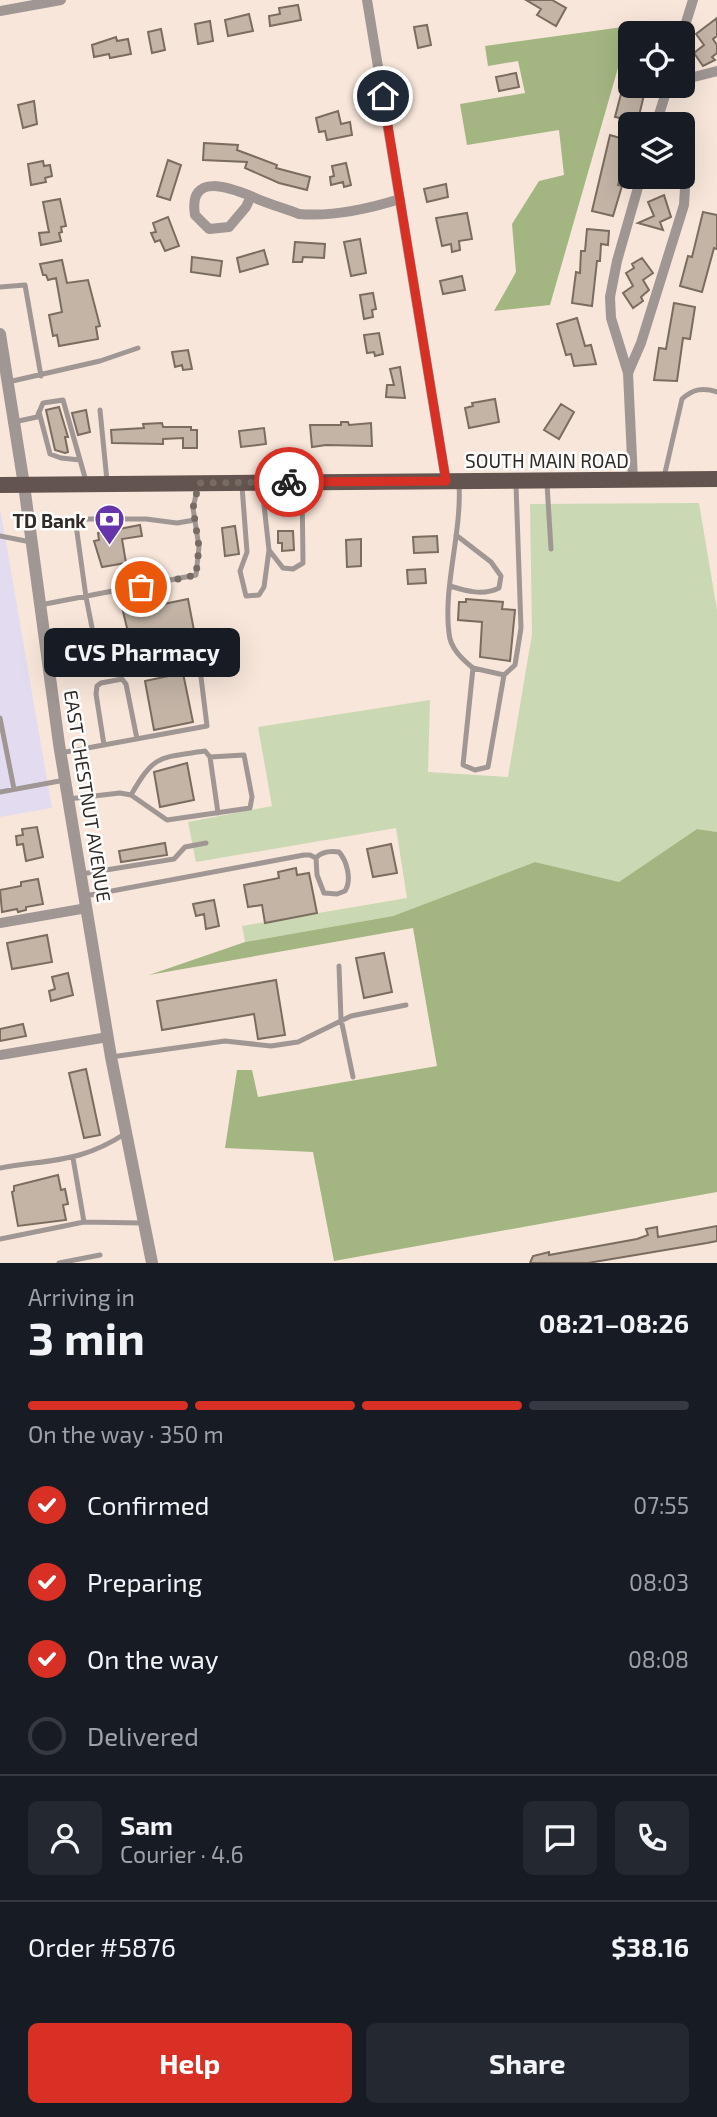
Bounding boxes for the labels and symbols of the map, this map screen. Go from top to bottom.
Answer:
pin [353,66,413,126]
courier [254,447,324,517]
street label: SOUTH MAIN ROAD [465,449,629,472]
bank icon: TD Bank [92,503,126,547]
place label: TD Bank [12,509,86,532]
pin [111,557,171,617]
callout: CVS Pharmacy [43,629,239,678]
street label: EAST CHESTNUT AVENUE [60,688,116,904]

